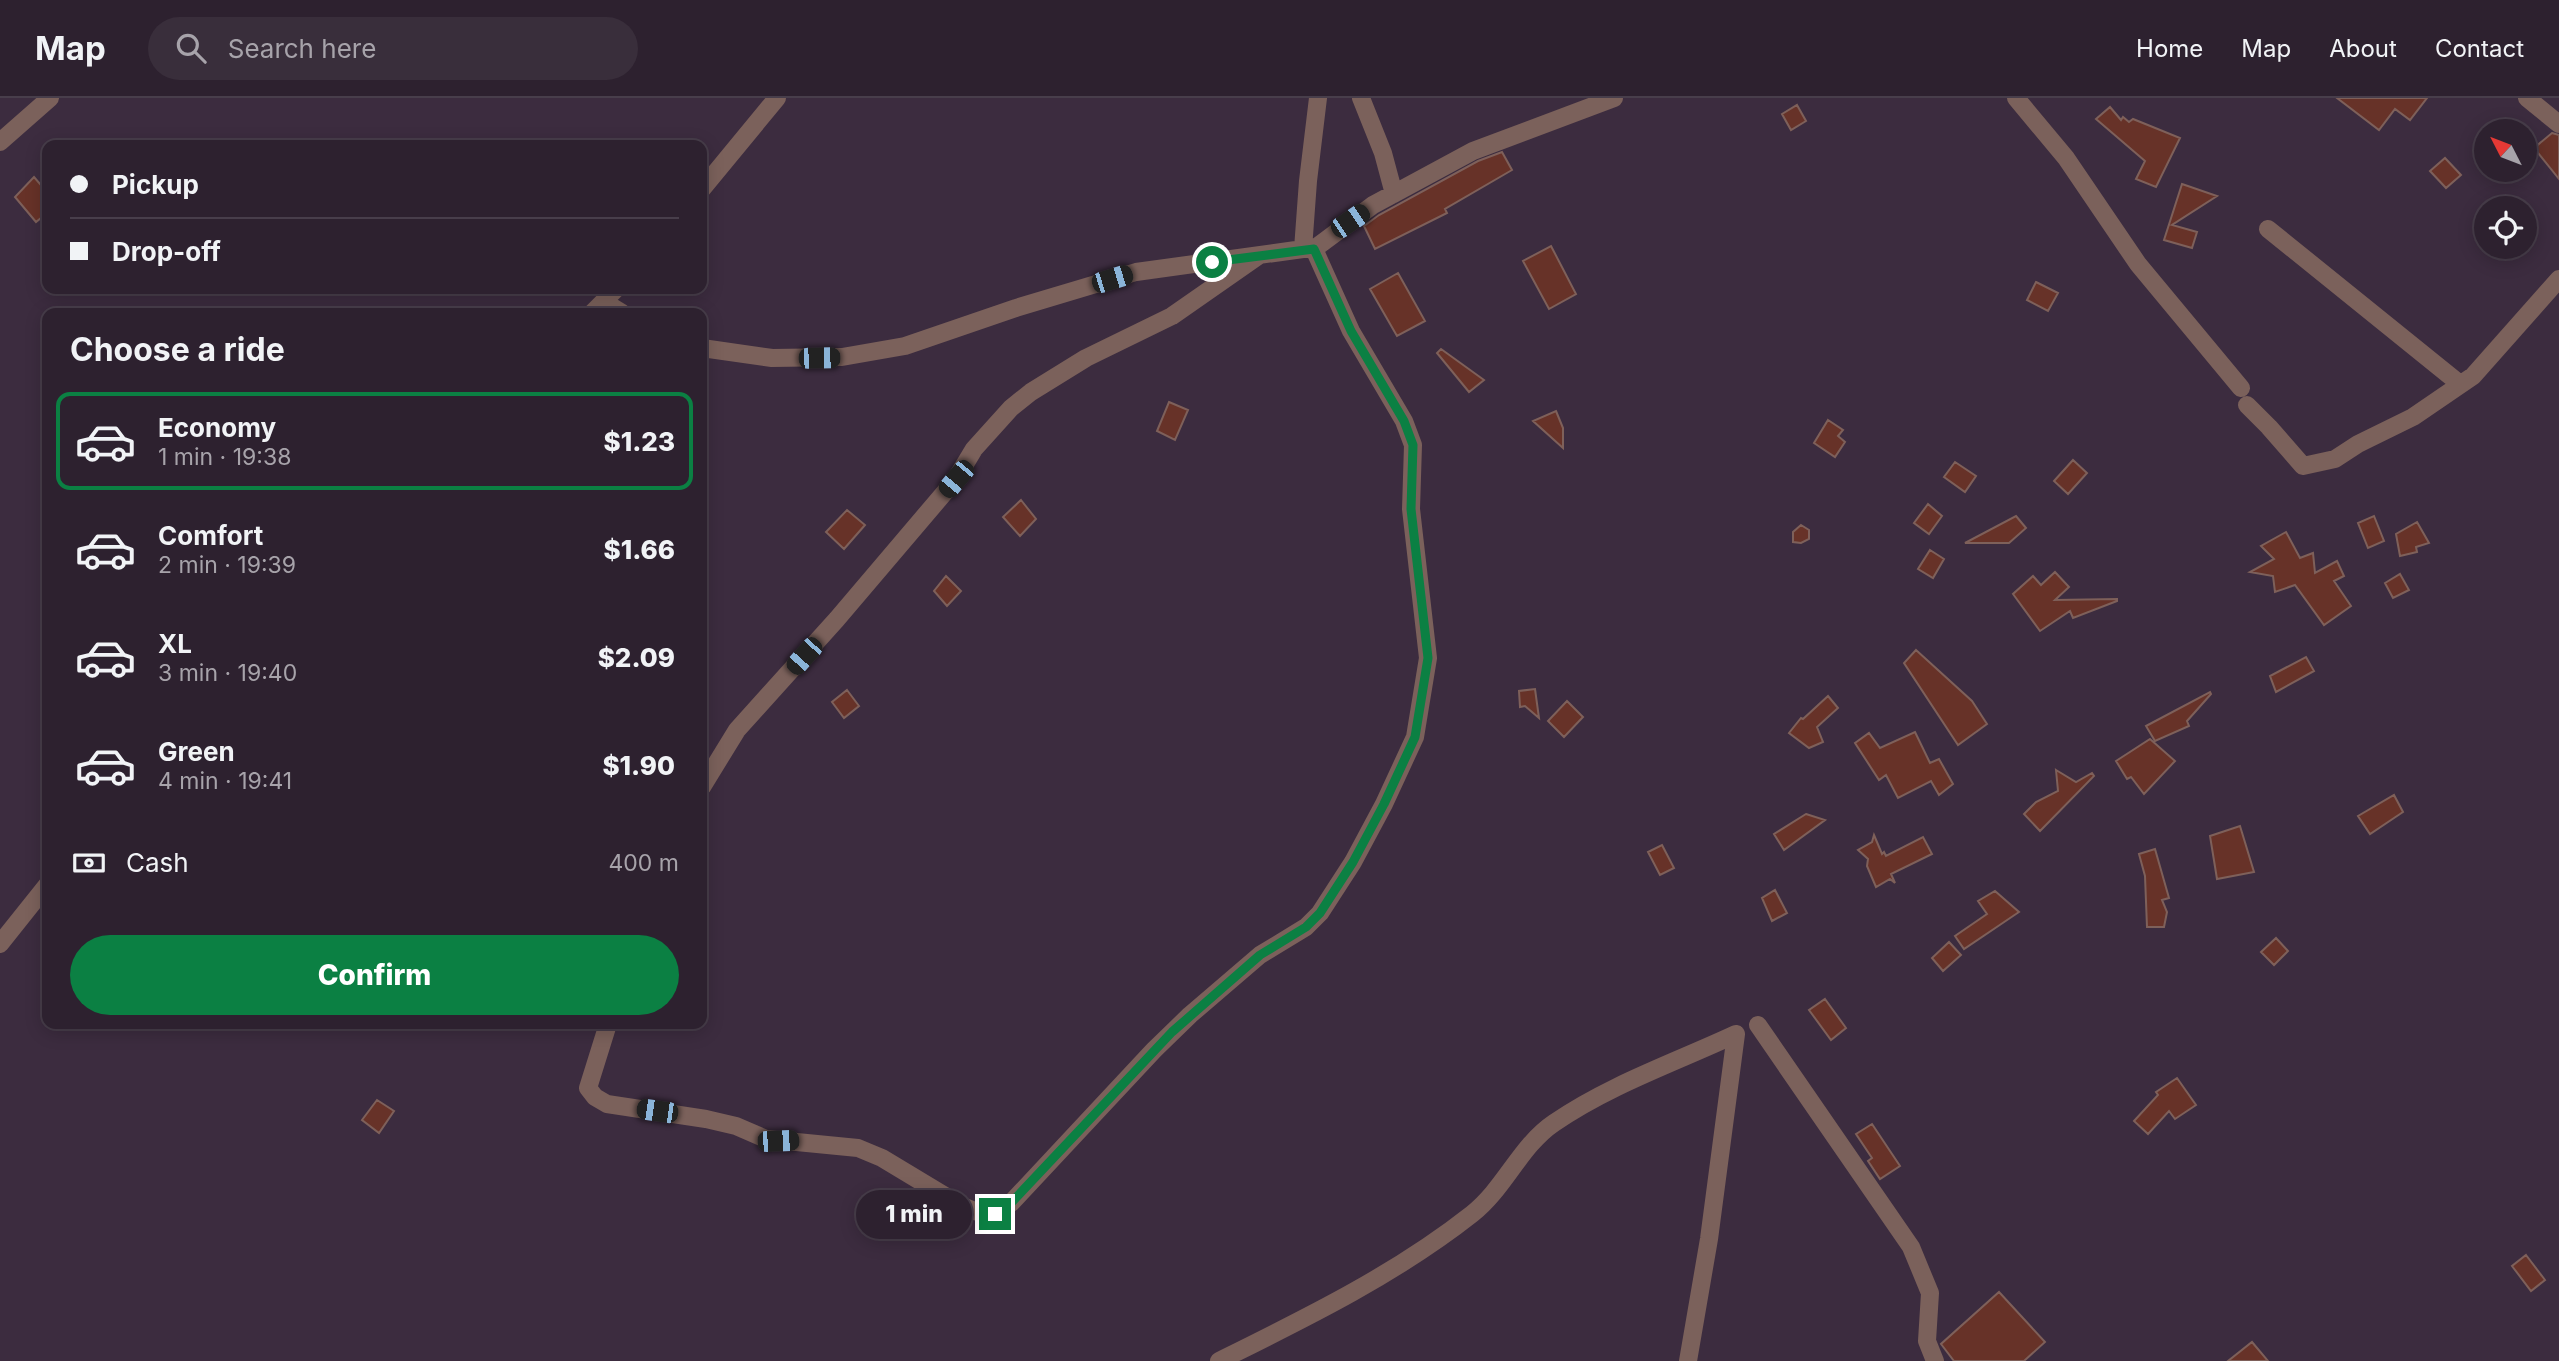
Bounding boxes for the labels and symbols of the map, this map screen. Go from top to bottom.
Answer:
north arrow [2474,119,2538,182]
car [1327,201,1374,241]
route start [1196,246,1228,278]
car [1089,263,1136,295]
car [798,347,841,369]
car [935,456,978,502]
car [783,633,826,679]
car [635,1098,680,1124]
car [757,1130,800,1152]
callout: 1 min [855,1190,970,1238]
route end [979,1198,1011,1230]

